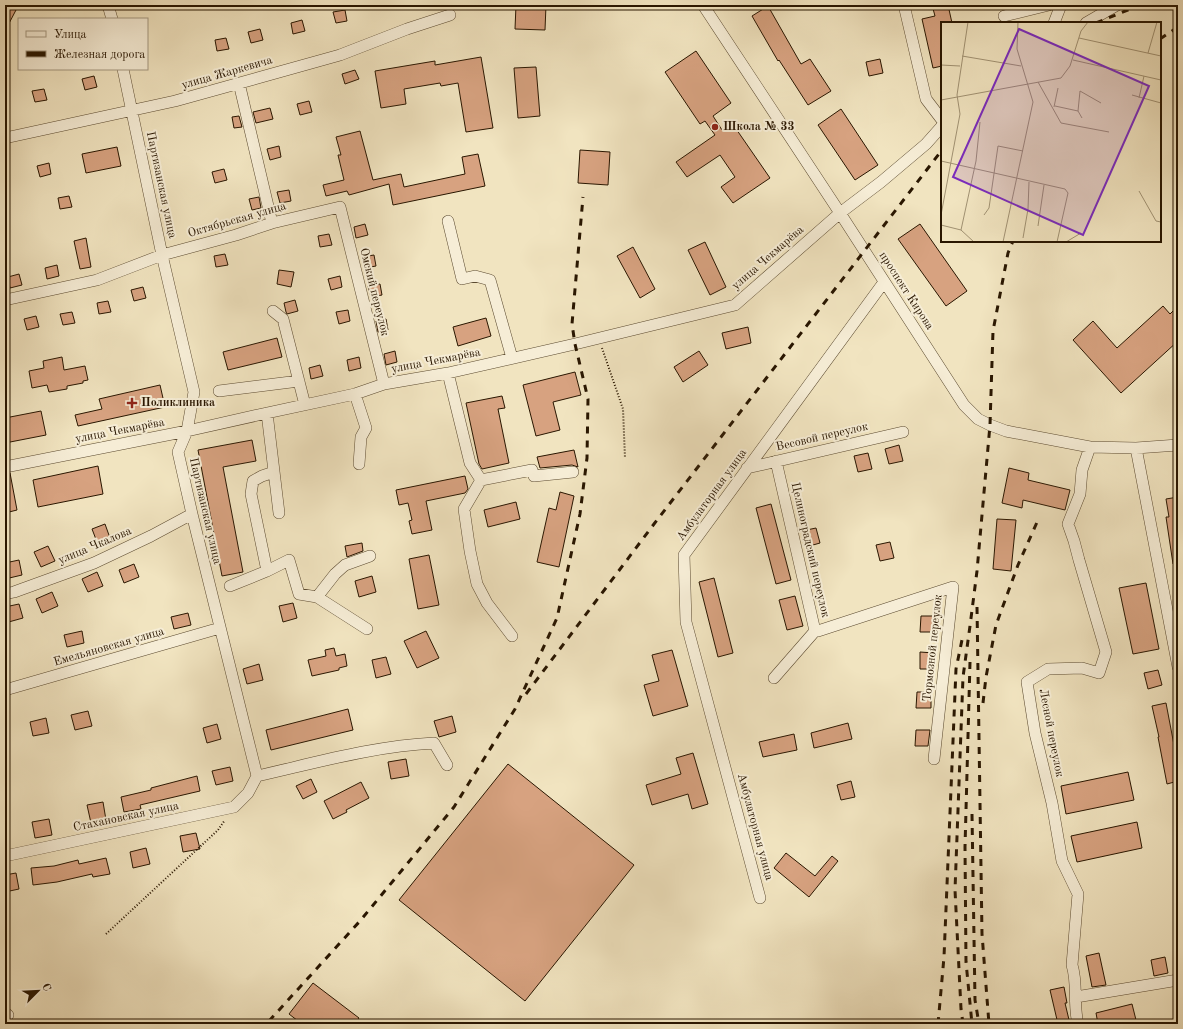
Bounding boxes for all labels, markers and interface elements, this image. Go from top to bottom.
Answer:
legend [18,18,148,70]
inset map [941,22,1161,242]
text: Улица [54,29,87,41]
text: Железная дорога [54,49,145,61]
street label: улица Жаркевича [180,54,274,92]
place label: Школа № 33 [723,121,794,133]
marker: Школа № 33 [710,122,720,132]
street label: Партизанская улица [144,130,178,240]
street label: Октябрьская улица [187,200,288,240]
street label: улица Чекмарёва [730,224,806,292]
street label: Омский переулок [357,247,391,337]
street label: проспект Кирова [876,250,936,332]
street label: улица Чекмарёва [390,346,482,376]
marker: Поликлиника [126,397,138,409]
place label: Поликлиника [141,397,215,409]
street label: улица Чекмарёва [74,416,166,446]
street label: Весовой переулок [775,421,869,453]
street label: Амбулаторная улица [675,447,749,543]
street label: Партизанская улица [187,457,223,565]
street label: Целиноградский переулок [789,481,831,619]
street label: улица Чкалова [57,525,134,567]
street label: Тормозной переулок [921,594,945,702]
street label: Емельяновская улица [52,625,166,669]
street label: Лесной переулок [1037,688,1065,778]
street label: Амбулаторная улица [735,772,775,882]
street label: Стахановская улица [72,800,180,834]
north arrow [18,971,58,1011]
text: С [39,982,52,993]

